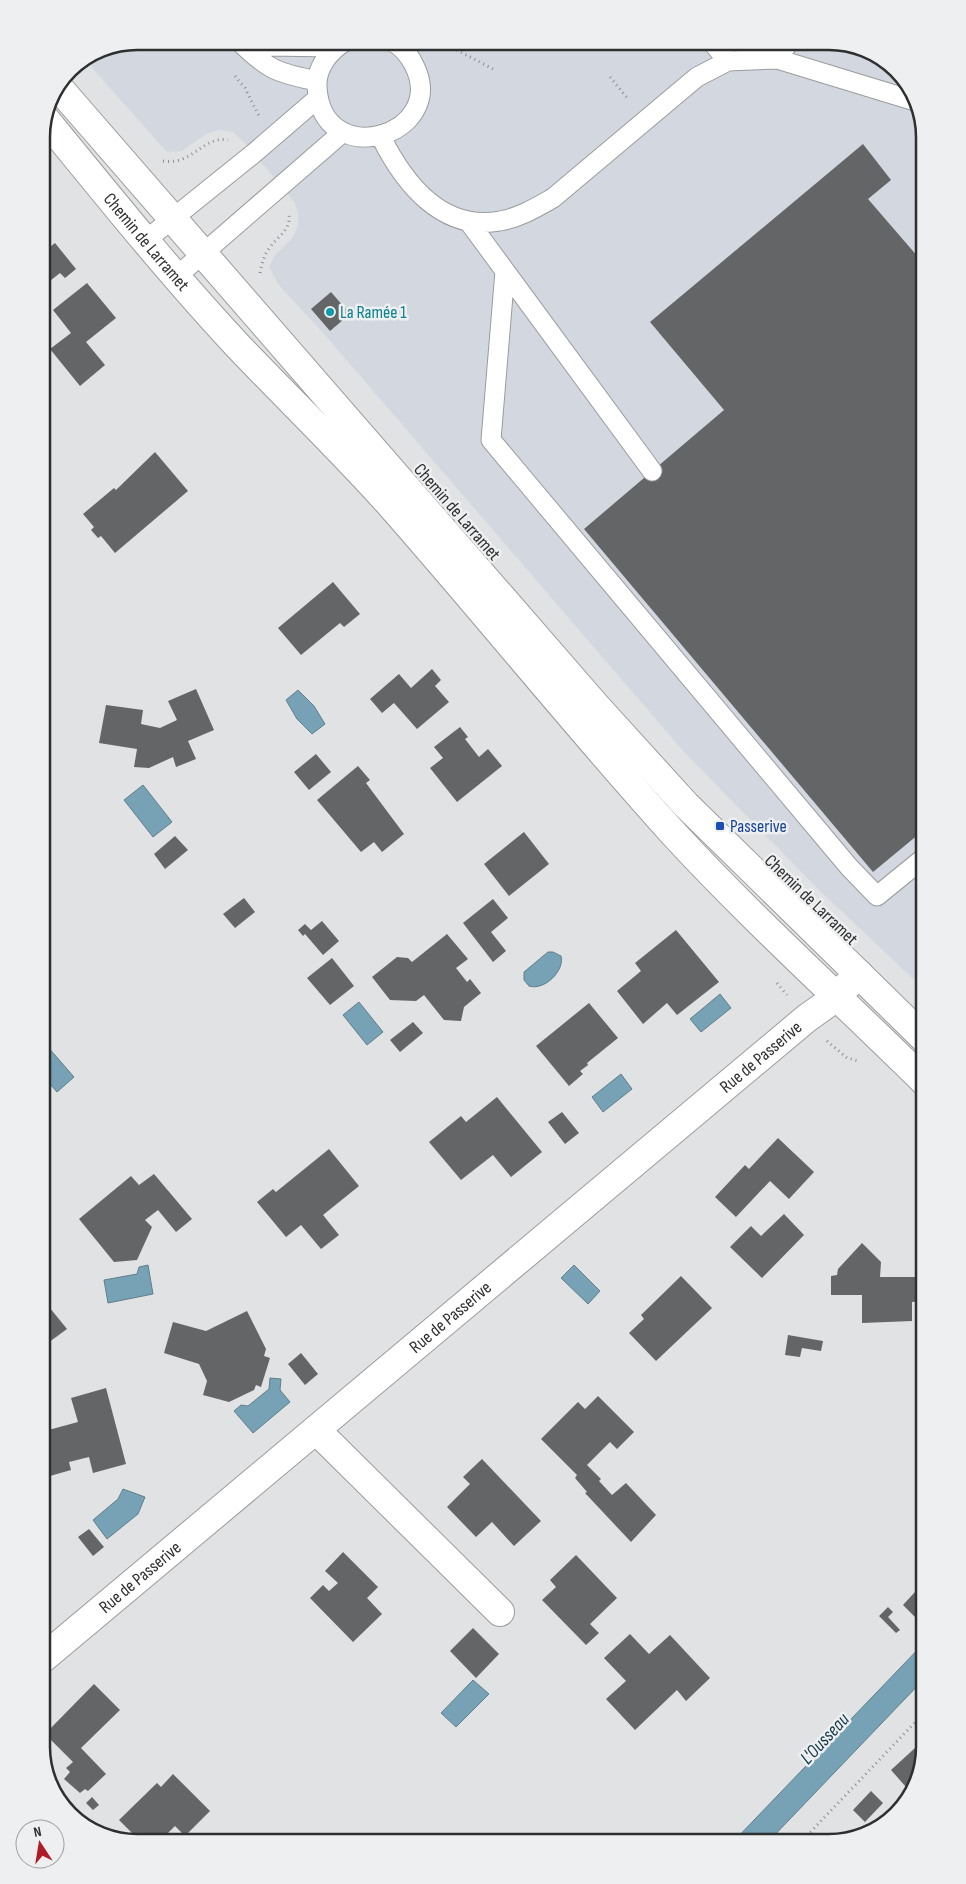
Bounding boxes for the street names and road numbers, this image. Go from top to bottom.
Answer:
street label: Chemin de Larramet [99,189,194,296]
street label: Chemin de Larramet [409,459,505,565]
street label: Chemin de Larramet [760,850,862,950]
street label: Rue de Passerive [715,1017,806,1097]
street label: Rue de Passerive [405,1277,496,1357]
street label: Rue de Passerive [95,1537,185,1617]

